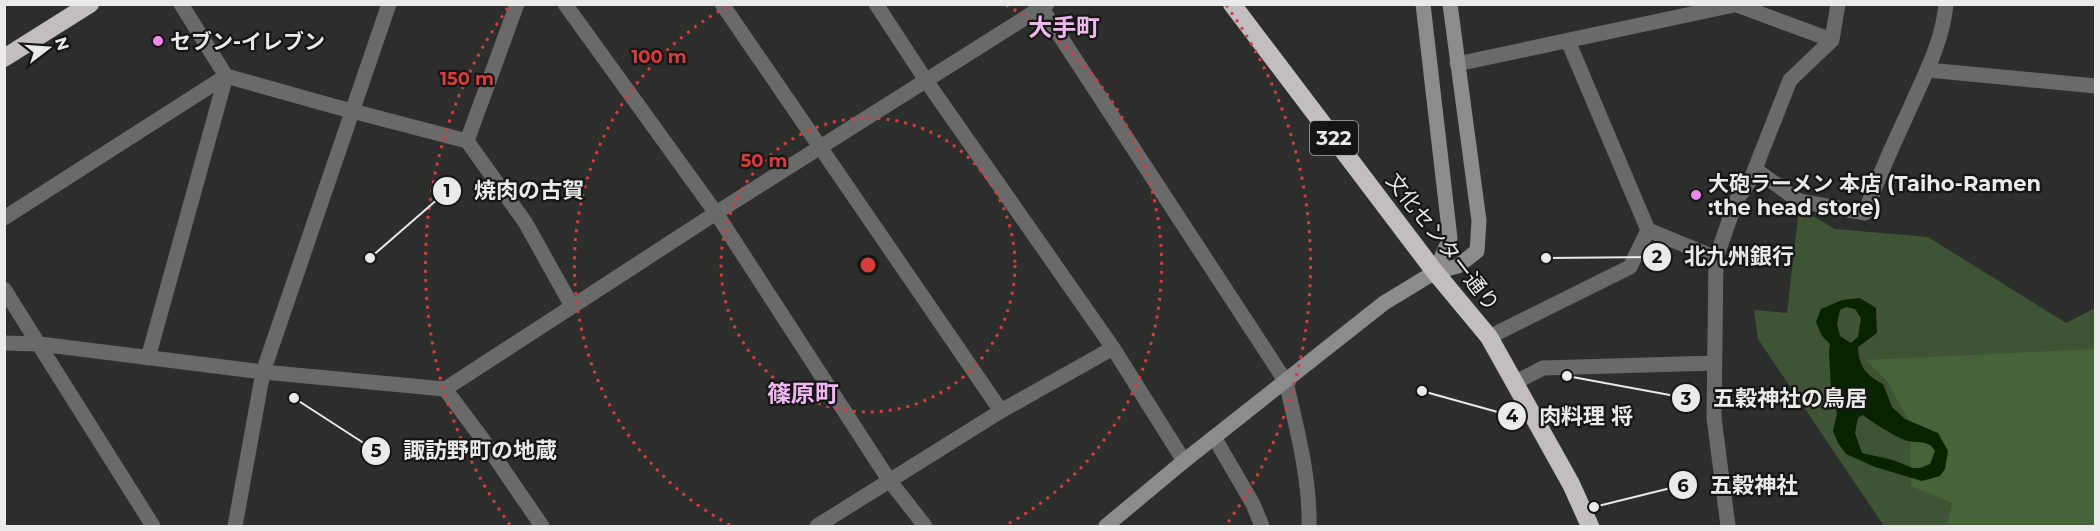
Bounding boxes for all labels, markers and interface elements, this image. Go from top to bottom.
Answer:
district label: 大手町 [1028,13,1100,42]
north arrow [18,18,78,78]
place label: セブン-イレブン [170,29,325,54]
marker: セブン-イレブン [151,34,165,48]
text: N [51,35,73,53]
text: 100 m [631,46,687,68]
text: 150 m [440,68,494,90]
road number: 322 [1310,121,1358,155]
text: 50 m [741,150,787,172]
street label: 文化センター通り [1381,168,1505,316]
callout: 焼肉の古賀 [432,171,596,211]
place label: 大砲ラーメン 本店 (Taiho-Ramen :the head store) [1708,171,2041,220]
text: 焼肉の古賀 [474,177,584,204]
text: 1 [443,180,451,202]
marker: 大砲ラーメン 本店 (Taiho-Ramen :the head store) [1689,188,1703,202]
callout: 北九州銀行 [1642,237,1806,277]
text: 北九州銀行 [1684,243,1794,270]
text: 2 [1652,246,1663,268]
centre of rings [858,255,878,275]
callout: 五穀神社の鳥居 [1671,378,1879,418]
district label: 篠原町 [767,379,839,408]
text: 五穀神社の鳥居 [1713,385,1867,412]
text: 3 [1680,388,1692,410]
callout: 肉料理 将 [1497,396,1645,436]
text: 肉料理 将 [1539,403,1633,430]
text: 4 [1506,405,1519,427]
callout: 諏訪野町の地蔵 [361,431,569,471]
text: 諏訪野町の地蔵 [403,437,557,464]
text: 5 [371,440,382,462]
callout: 五穀神社 [1668,465,1810,505]
text: 五穀神社 [1710,472,1798,499]
text: 6 [1677,475,1689,497]

